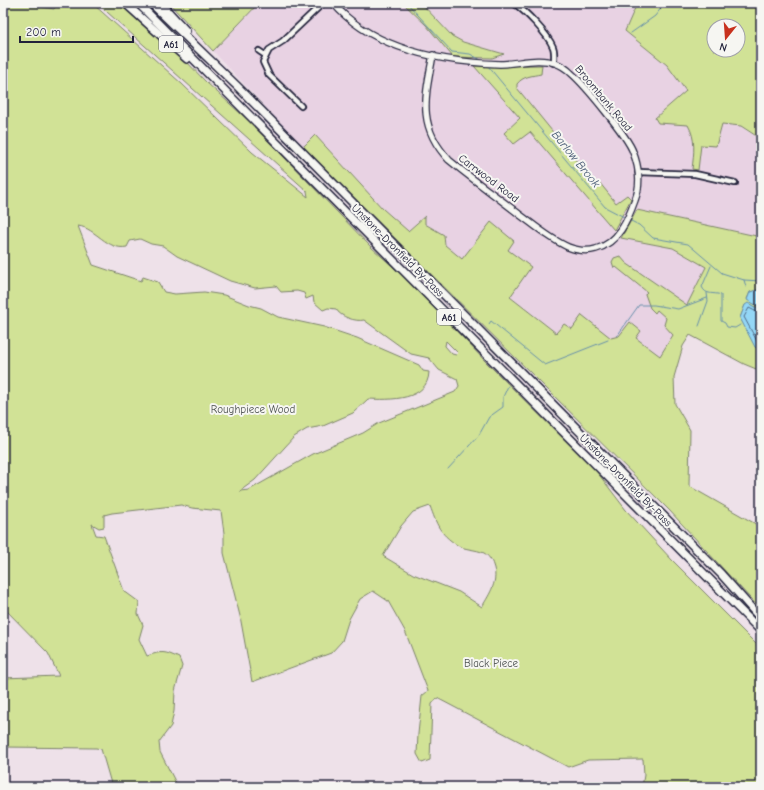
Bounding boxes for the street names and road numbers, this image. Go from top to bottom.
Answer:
road number: A61 [159,36,183,52]
street label: Broombank Road [572,63,635,134]
street label: Carrwood Road [456,151,522,205]
street label: Unstone-Dronfield By-Pass [349,201,447,300]
road number: A61 [437,309,461,325]
street label: Unstone-Dronfield By-Pass [577,431,675,530]

